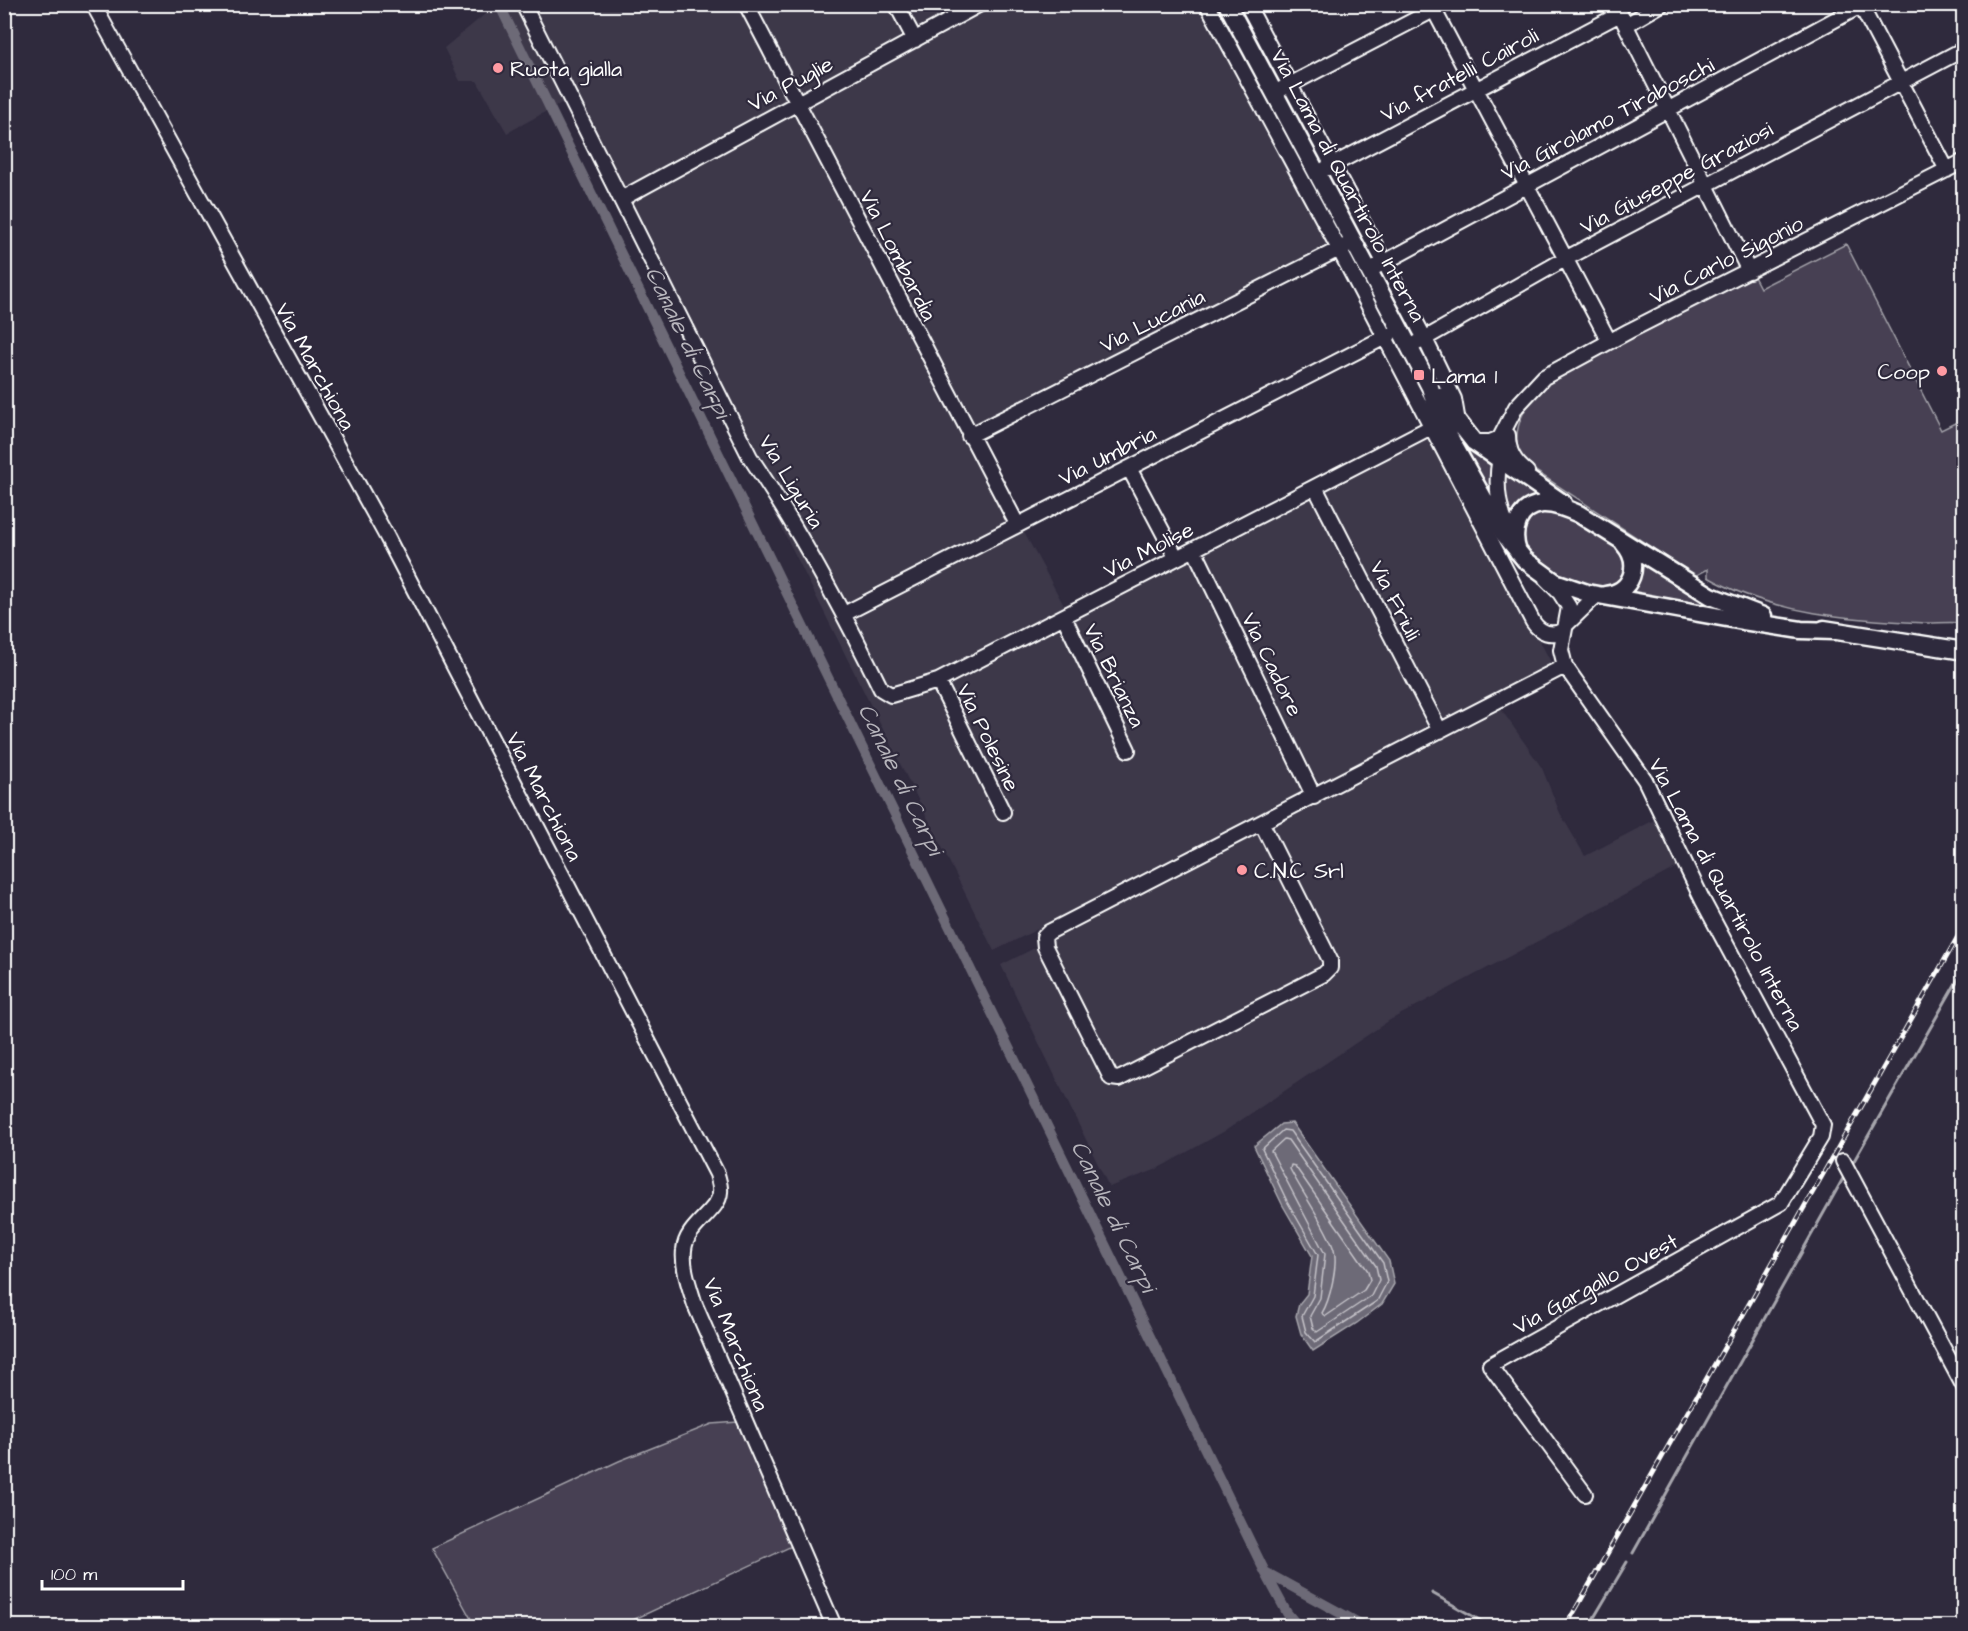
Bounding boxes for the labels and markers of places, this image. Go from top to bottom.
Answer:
place label: Ruota gialla [510,54,622,86]
marker: Ruota gialla [491,61,505,75]
place label: Coop [1877,357,1930,388]
place label: Lama 1 [1431,361,1498,392]
marker: Coop [1935,364,1949,378]
marker: Lama 1 [1412,368,1426,382]
place label: C.N.C Srl [1254,856,1344,887]
marker: C.N.C Srl [1235,863,1249,877]

